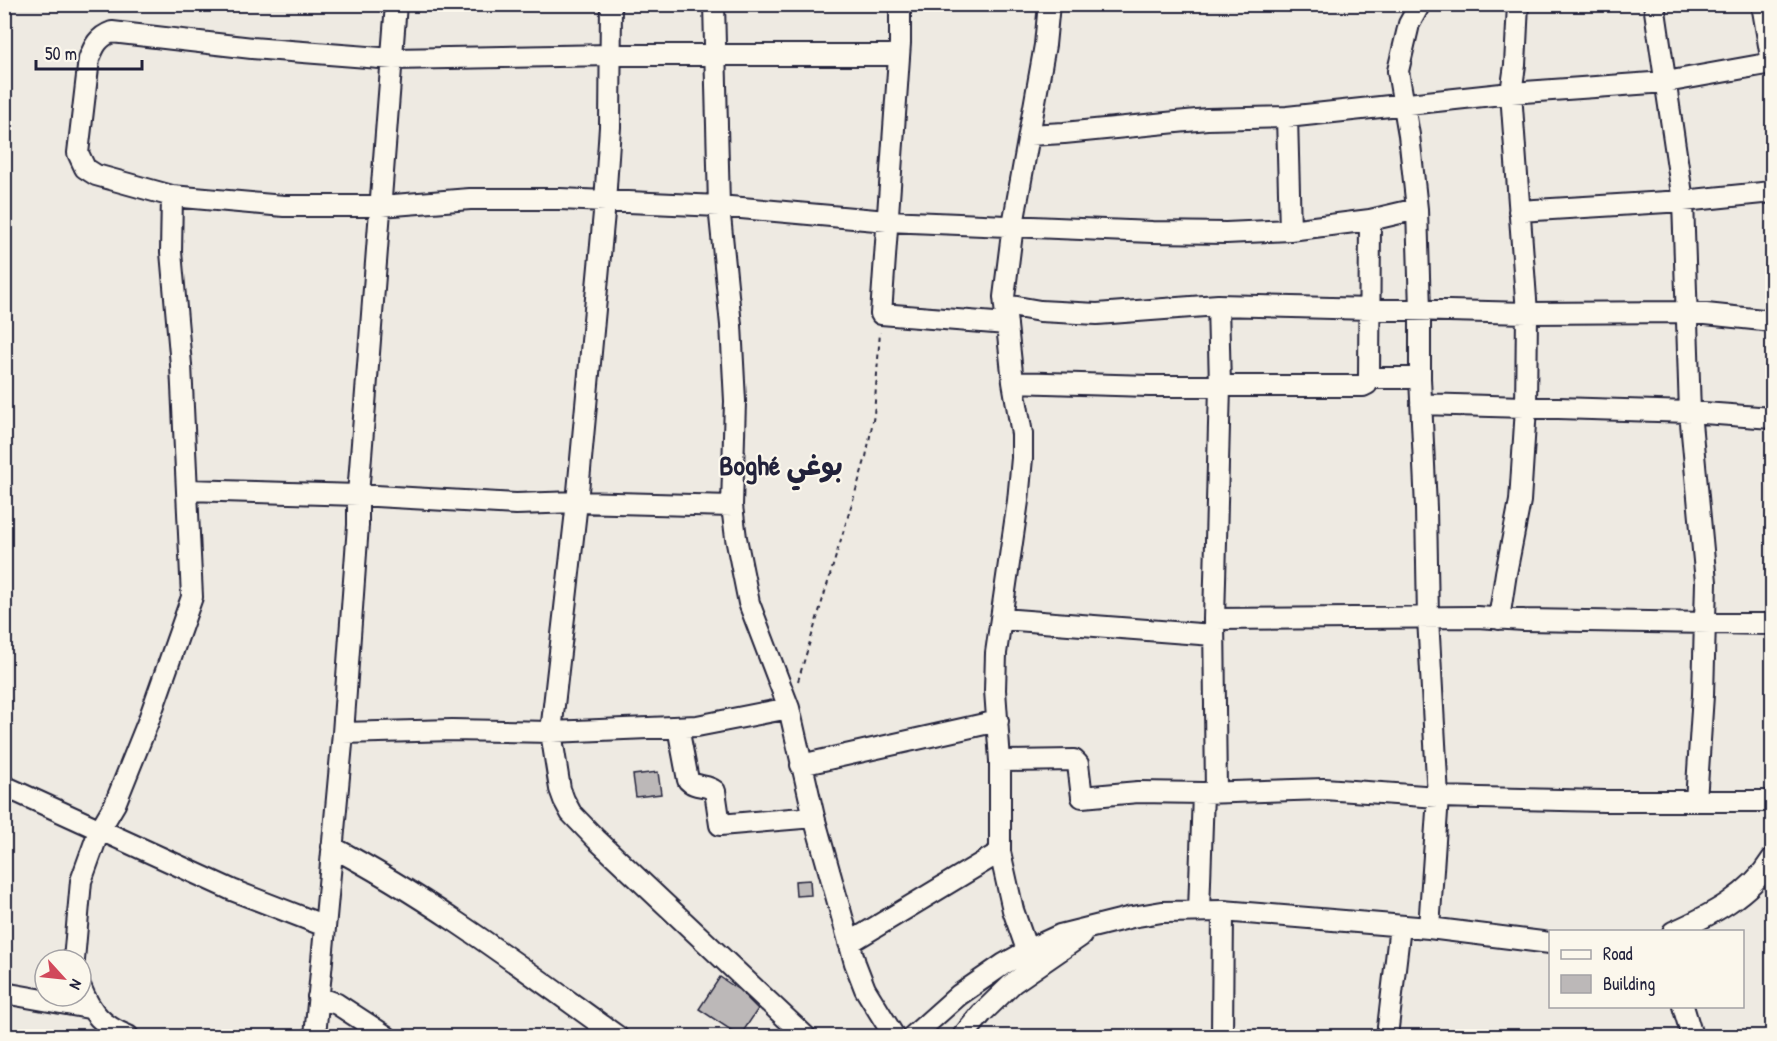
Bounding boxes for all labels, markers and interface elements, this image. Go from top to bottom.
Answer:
scale bar [36,33,142,71]
text: 50 m [45,41,77,66]
district label: Boghé بوغي [719,446,843,491]
legend [1549,930,1744,1008]
text: Road [1603,941,1633,966]
north arrow [33,948,93,1008]
text: Building [1603,971,1655,996]
text: N [64,976,88,994]

